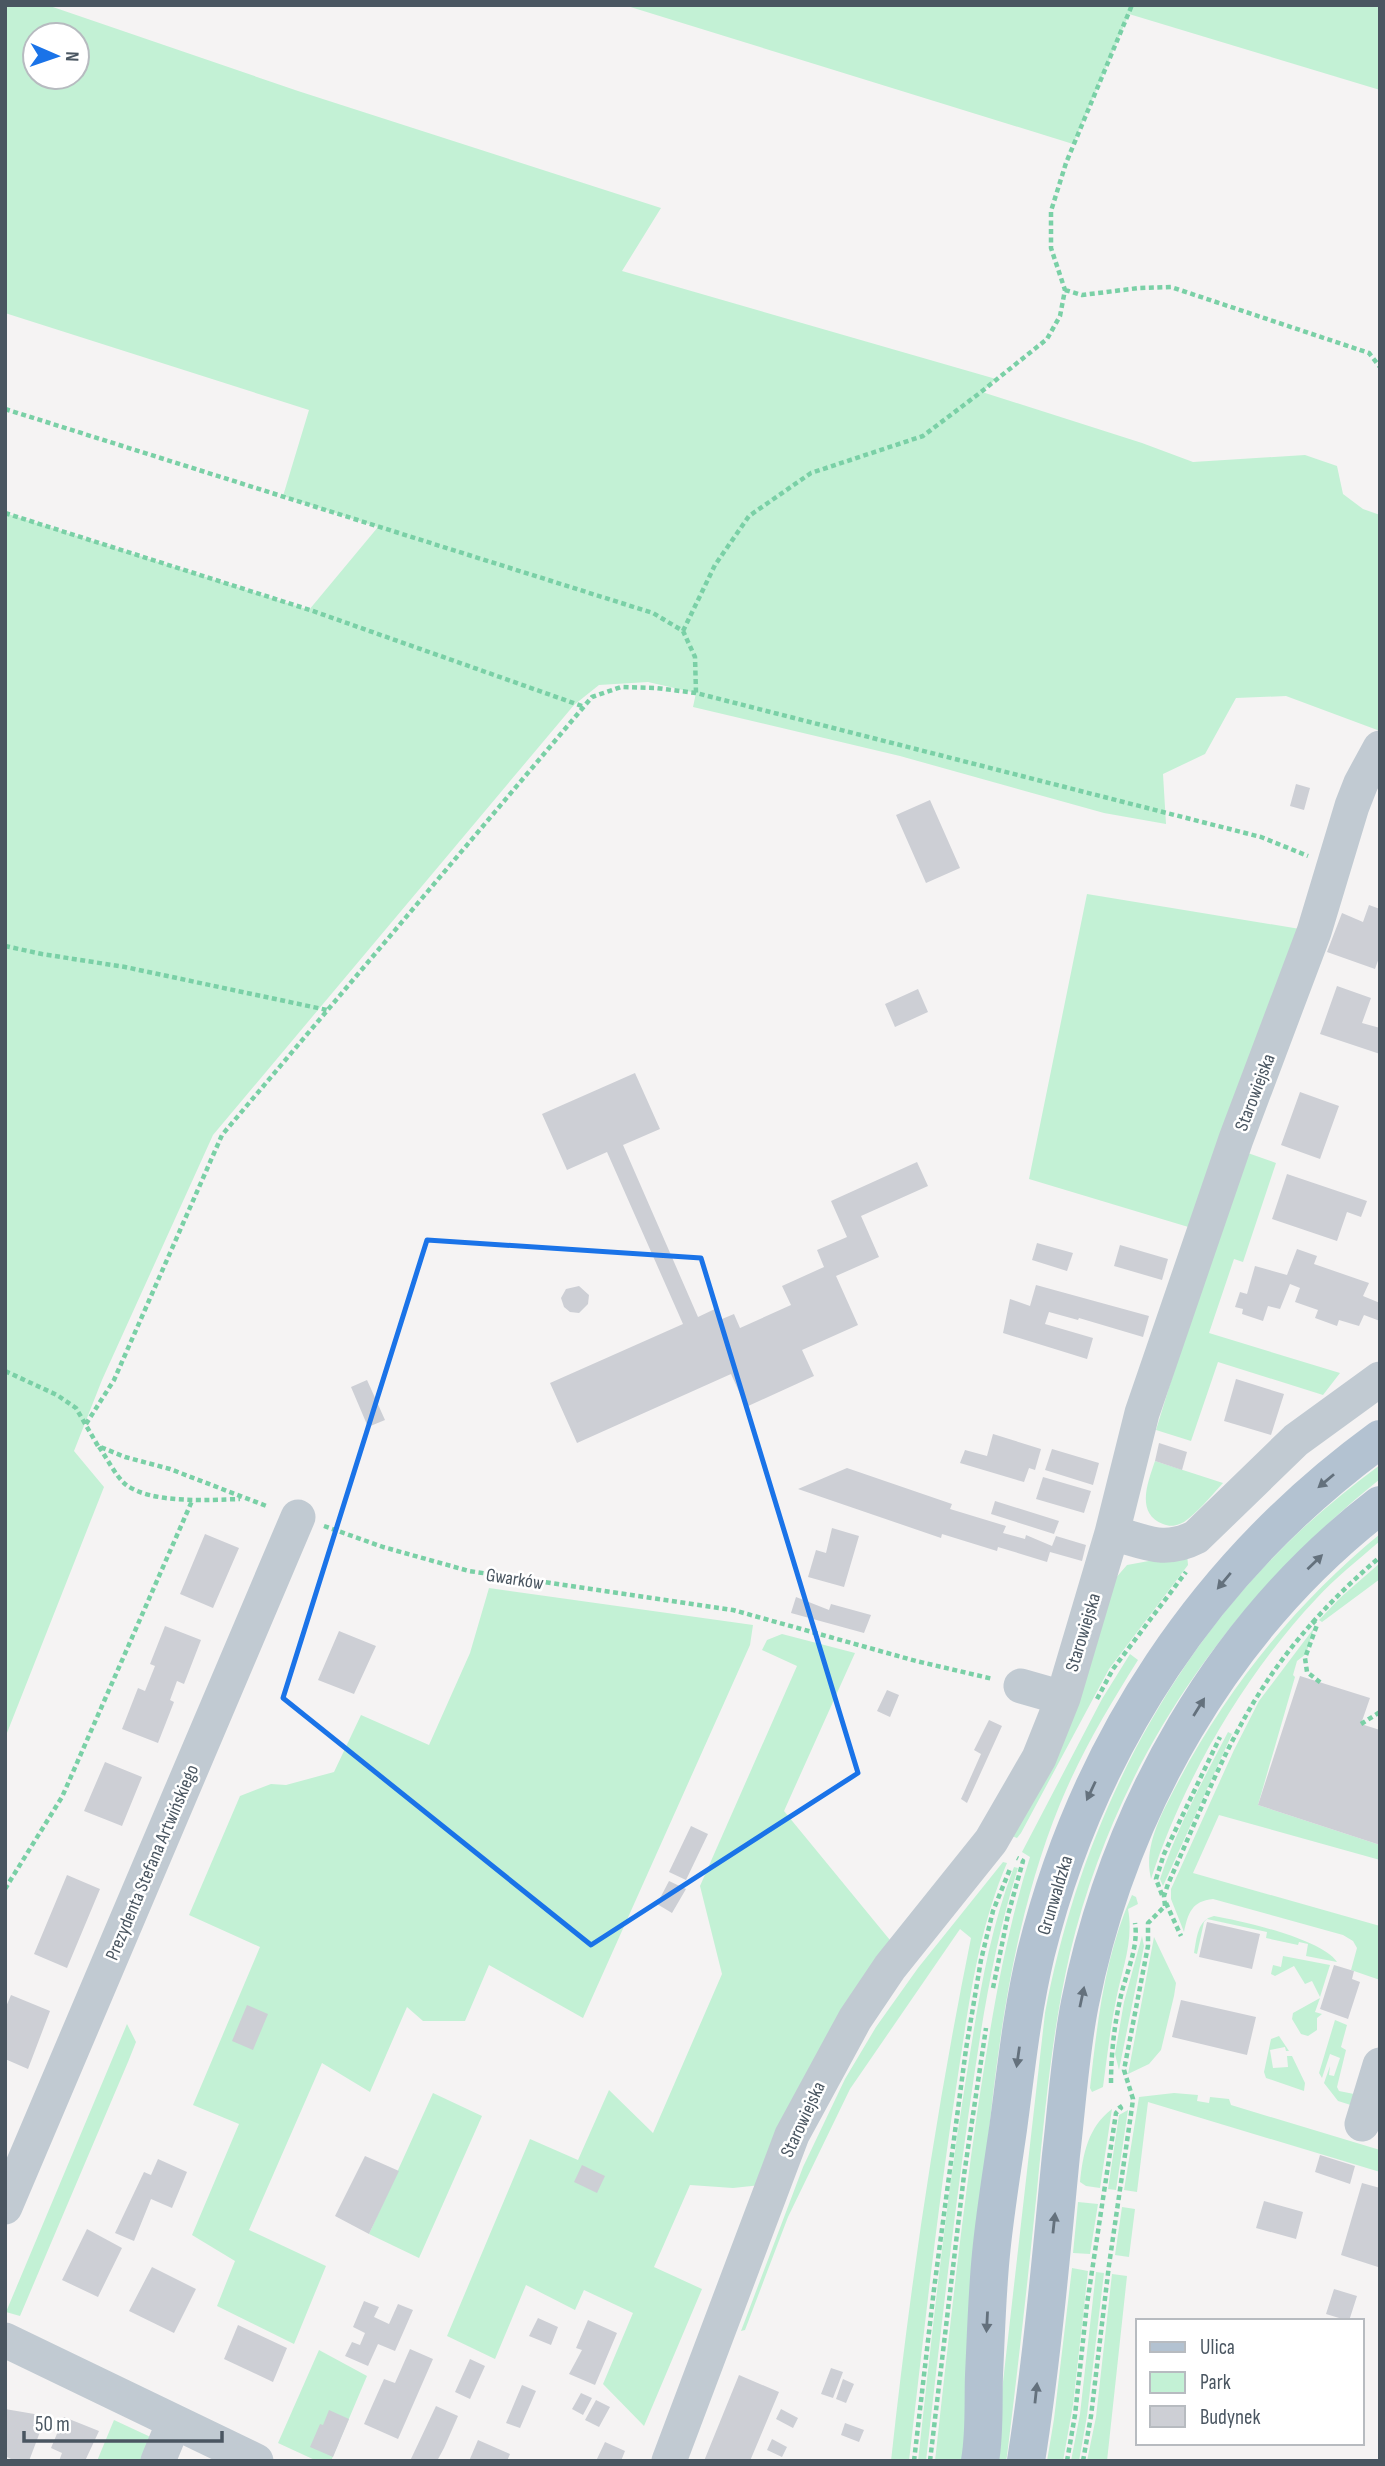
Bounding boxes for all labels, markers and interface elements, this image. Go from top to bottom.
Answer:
north arrow [21,21,91,91]
text: N [60,51,83,62]
street label: Starowiejska [1230,1051,1281,1134]
one-way arrow [1317,1473,1335,1488]
one-way arrow [1306,1554,1323,1570]
street label: Gwarków [484,1564,545,1595]
one-way arrow [1217,1572,1232,1590]
street label: Starowiejska [1061,1590,1106,1674]
one-way arrow [1192,1697,1205,1716]
street label: Prezydenta Stefana Artwińskiego [101,1761,204,1964]
one-way arrow [1086,1781,1097,1801]
street label: Grunwaldzka [1033,1853,1078,1938]
one-way arrow [1076,1986,1087,2008]
one-way arrow [1013,2046,1024,2068]
street label: Starowiejska [776,2078,831,2161]
one-way arrow [1049,2212,1060,2234]
one-way arrow [982,2311,993,2333]
legend [1136,2319,1364,2445]
text: Ulica [1200,2335,1235,2360]
text: Park [1200,2370,1231,2395]
one-way arrow [1030,2382,1041,2404]
scale bar [24,2400,222,2444]
text: Budynek [1200,2405,1260,2430]
text: 50 m [35,2412,70,2437]

